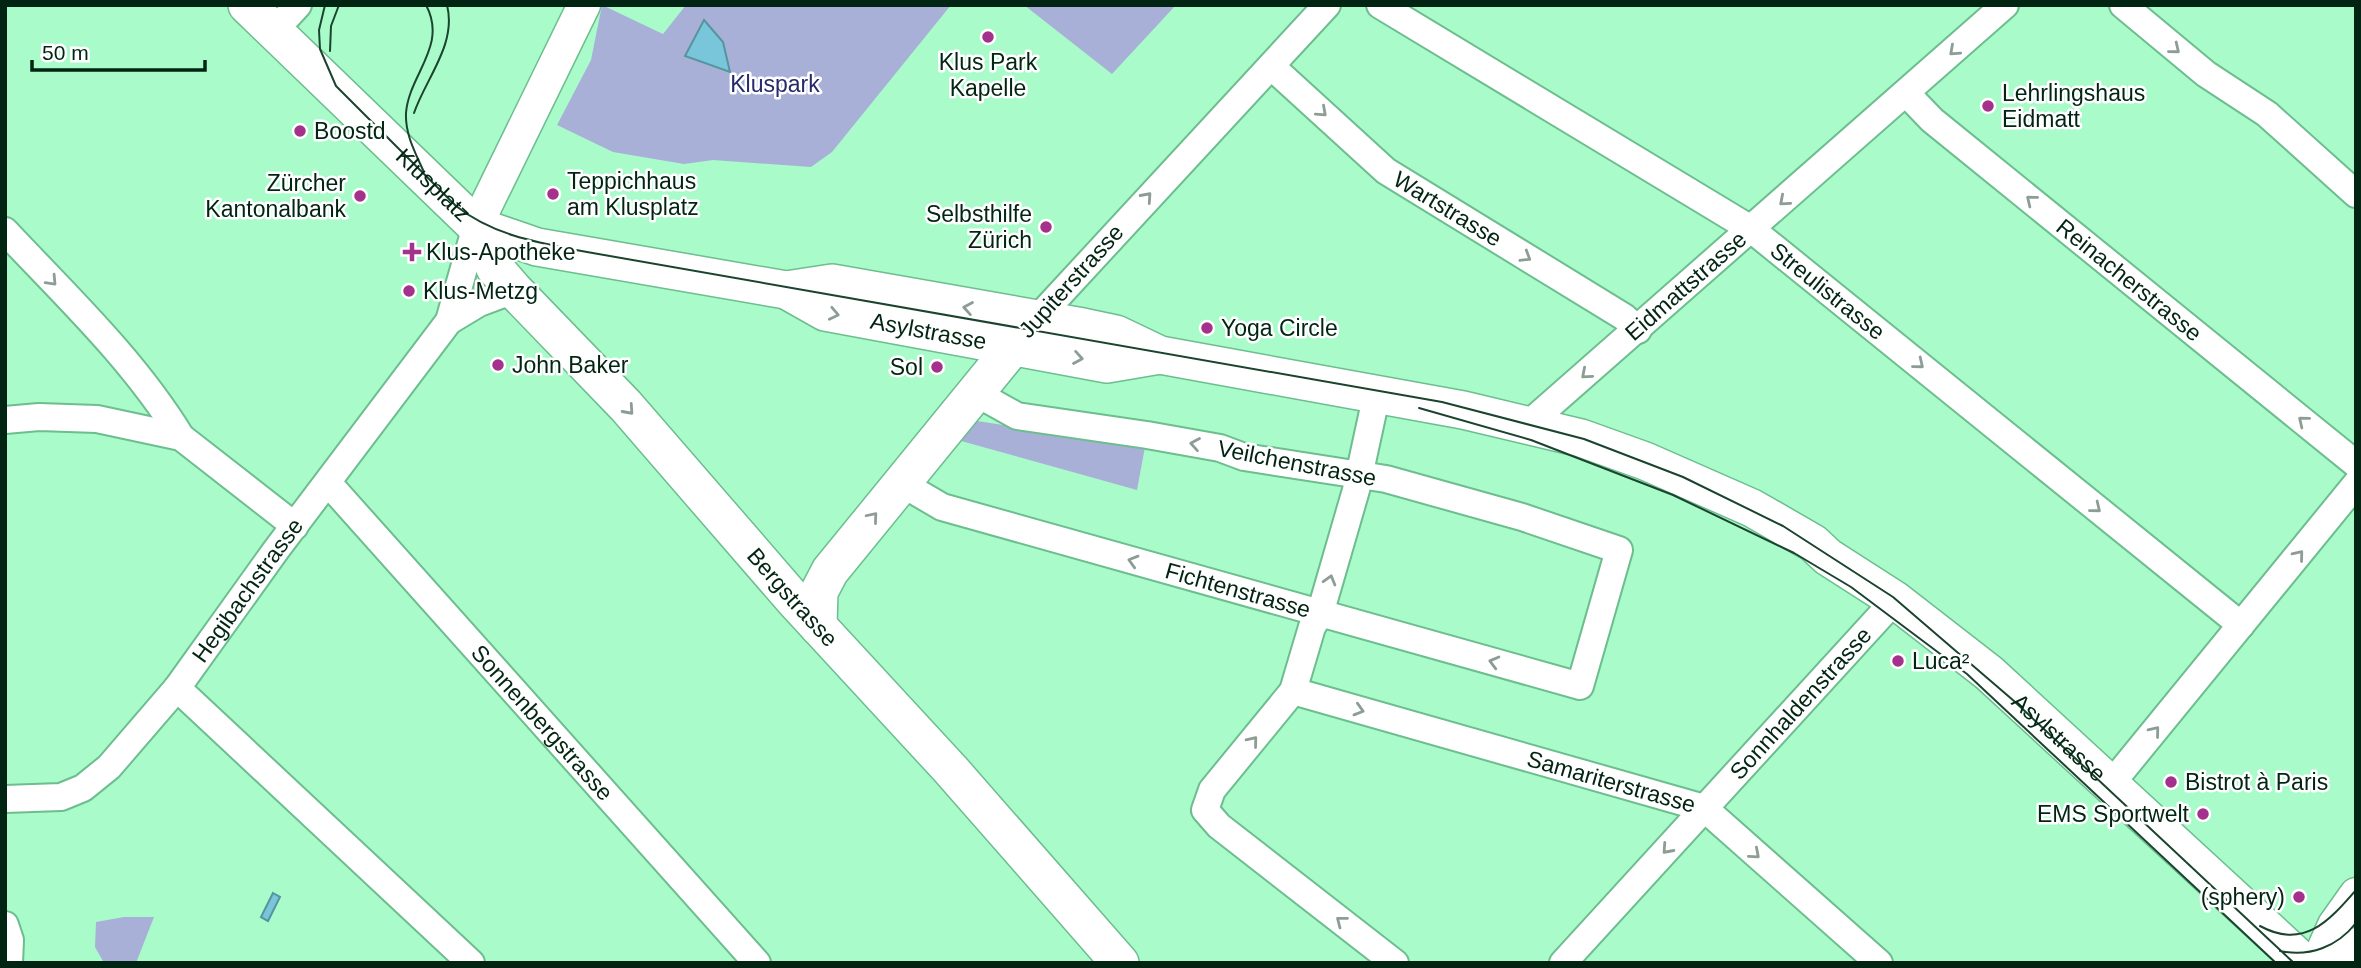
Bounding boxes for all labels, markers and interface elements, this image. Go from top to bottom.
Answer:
scale bar [32,28,205,72]
marker: Klus Park Kapelle [980,29,996,45]
text: 50 m [42,41,89,64]
one-way arrow [2168,41,2180,54]
one-way arrow [1950,43,1963,55]
place label: Klus Park Kapelle [939,49,1038,101]
park label: Kluspark [730,71,820,97]
place label: Lehrlingshaus Eidmatt [2002,80,2145,132]
marker: Lehrlingshaus Eidmatt [1980,98,1996,114]
one-way arrow [1313,104,1326,116]
place label: Boostd [314,118,386,144]
marker: Boostd [292,123,308,139]
street label: Klusplatz [391,143,476,227]
street label: Wartstrasse [1389,166,1506,252]
place label: Teppichhaus am Klusplatz [567,168,699,220]
place label: Zürcher Kantonalbank [205,170,346,222]
marker: Teppichhaus am Klusplatz [545,186,561,202]
marker: Zürcher Kantonalbank [352,188,368,204]
one-way arrow [1139,192,1152,205]
one-way arrow [1779,193,1792,205]
one-way arrow [2026,196,2038,209]
place label: Selbsthilfe Zürich [926,201,1032,253]
street label: Reinacherstrasse [2051,213,2207,346]
street label: Jupiterstrasse [1013,219,1129,343]
marker: Selbsthilfe Zürich [1038,219,1054,235]
street label: Eidmattstrasse [1620,226,1751,346]
street label: Streulistrasse [1765,237,1890,345]
place label: Klus-Apotheke [426,239,576,265]
marker: Klus-Apotheke [404,244,420,260]
one-way arrow [1519,248,1532,261]
one-way arrow [44,273,56,286]
place label: Klus-Metzg [423,278,538,304]
marker: Klus-Metzg [401,283,417,299]
one-way arrow [962,301,974,316]
one-way arrow [828,305,840,320]
street label: Asylstrasse [868,308,989,355]
place label: Yoga Circle [1221,315,1338,341]
marker: Yoga Circle [1199,320,1215,336]
one-way arrow [1072,350,1084,365]
place label: John Baker [512,352,629,378]
place label: Sol [890,354,923,380]
one-way arrow [1911,356,1924,369]
marker: John Baker [490,357,506,373]
marker: Sol [929,359,945,375]
one-way arrow [1581,366,1594,378]
one-way arrow [621,402,634,415]
one-way arrow [2298,417,2311,429]
street label: Veilchenstrasse [1215,435,1379,491]
one-way arrow [1189,437,1201,452]
one-way arrow [2088,499,2100,512]
street label: Hegibachstrasse [187,513,308,667]
one-way arrow [865,513,877,526]
street label: Bergstrasse [742,543,843,652]
one-way arrow [2291,551,2303,564]
one-way arrow [1127,555,1139,569]
street label: Fichtenstrasse [1163,557,1314,623]
one-way arrow [1322,574,1336,586]
street label: Sonnhaldenstrasse [1724,622,1877,785]
street label: Sonnenbergstrasse [466,640,618,806]
place label: Luca² [1912,648,1970,674]
marker: Luca² [1890,653,1906,669]
one-way arrow [1488,656,1500,670]
street label: Asylstrasse [2007,688,2111,787]
one-way arrow [1352,701,1364,716]
one-way arrow [2146,727,2159,739]
one-way arrow [1245,736,1257,749]
street label: Samariterstrasse [1524,745,1699,818]
place label: Bistrot à Paris [2185,769,2328,795]
marker: Bistrot à Paris [2163,774,2179,790]
place label: EMS Sportwelt [2037,801,2190,827]
marker: EMS Sportwelt [2195,806,2211,822]
one-way arrow [1663,841,1675,854]
one-way arrow [1747,845,1760,858]
place label: (sphery) [2201,884,2285,910]
marker: (sphery) [2291,889,2307,905]
one-way arrow [1337,917,1349,930]

